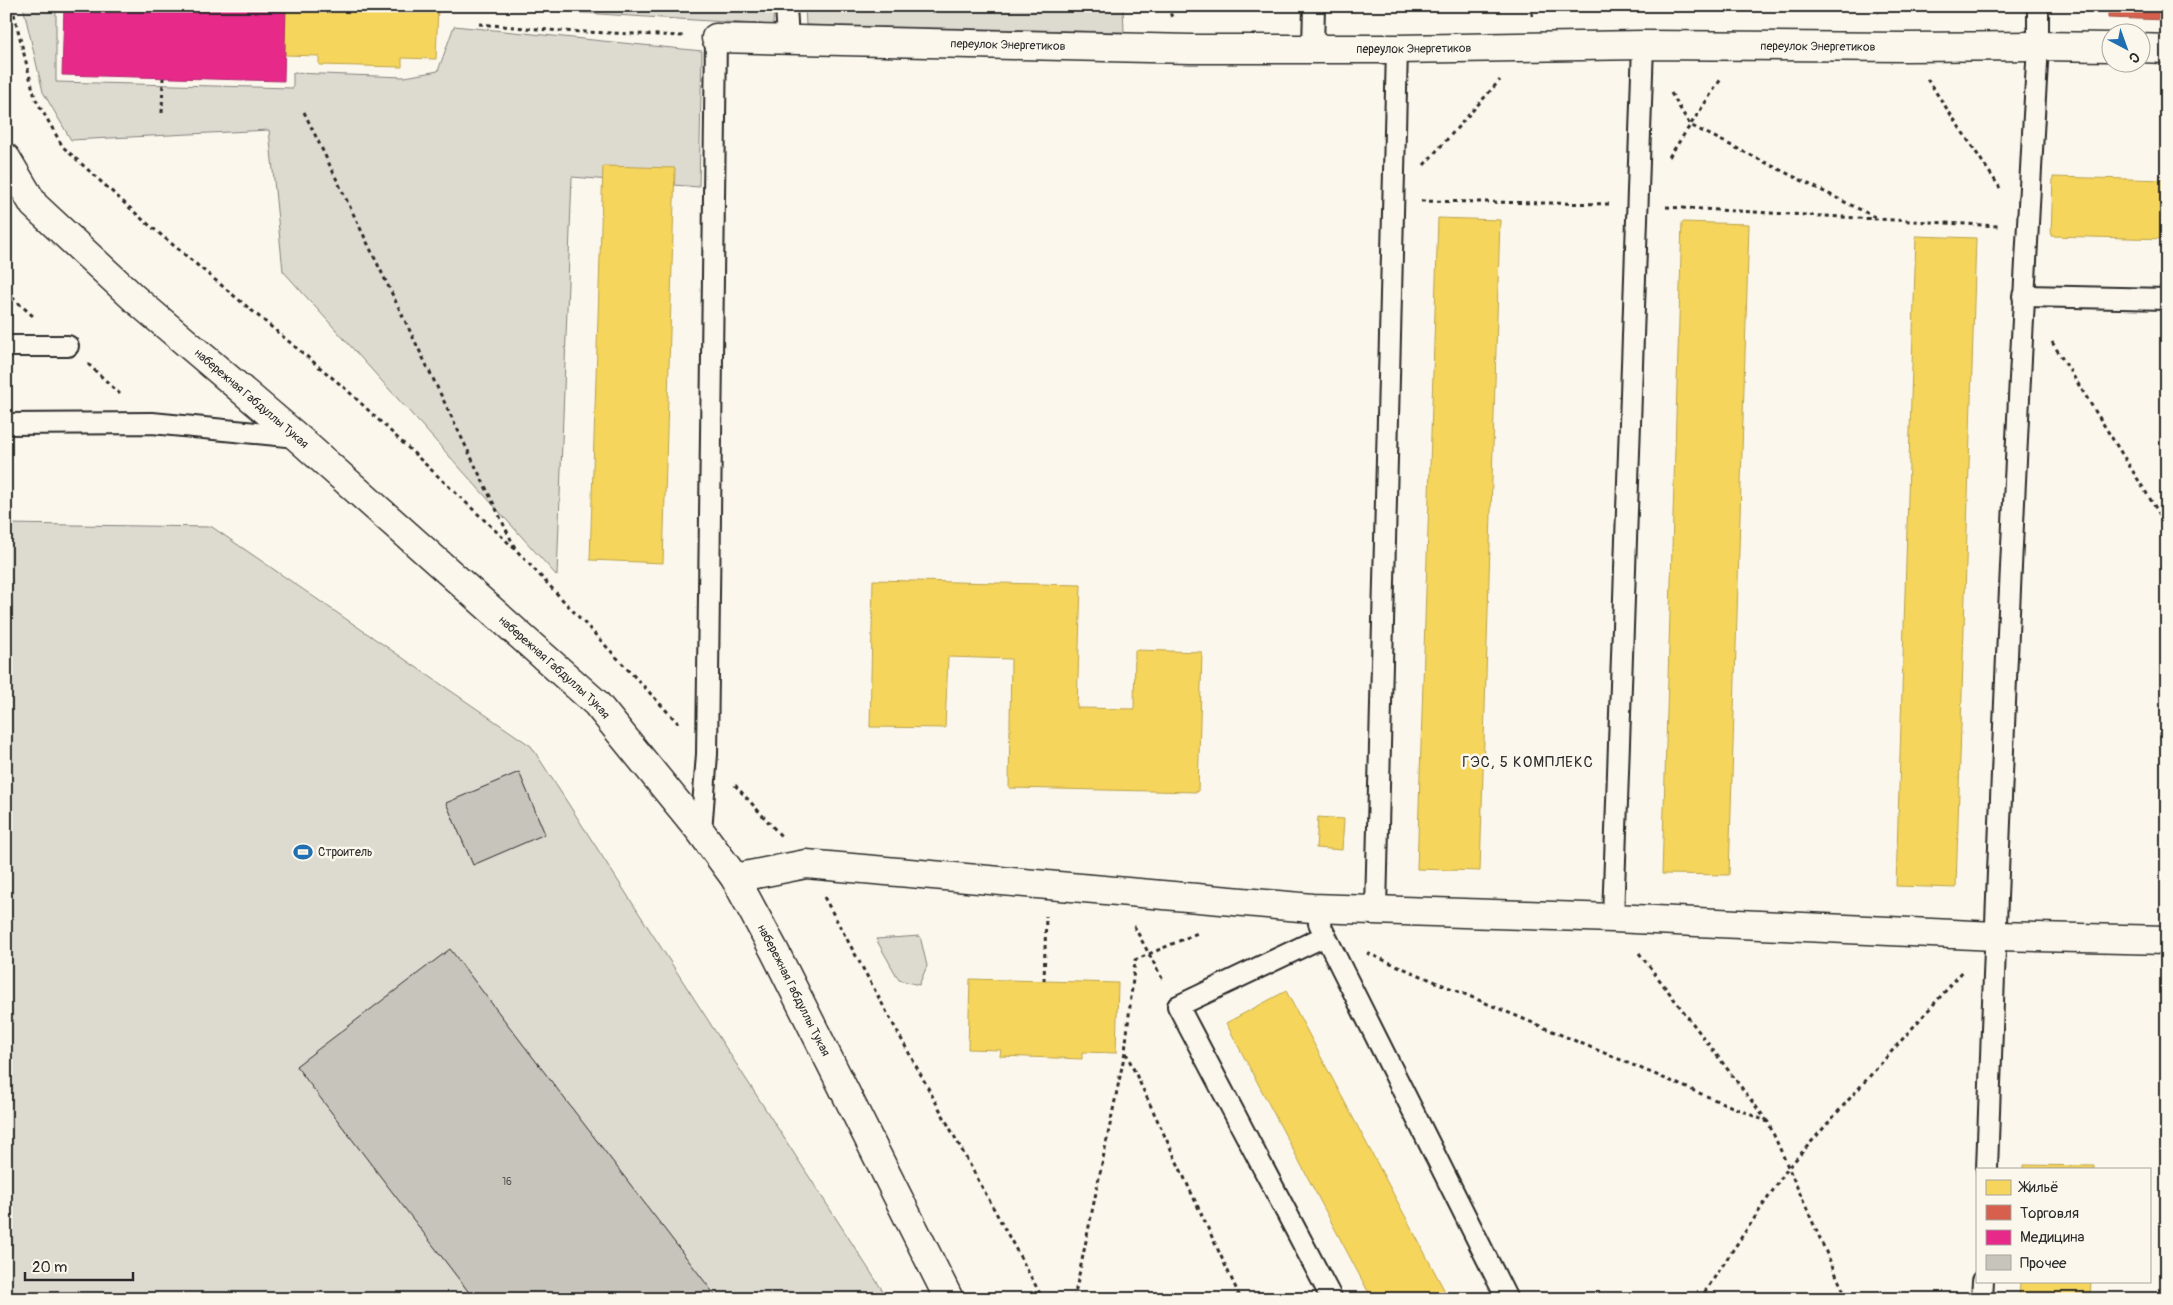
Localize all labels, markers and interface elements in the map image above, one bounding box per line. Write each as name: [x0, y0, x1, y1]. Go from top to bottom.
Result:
north arrow: [2100, 22, 2150, 72]
street label: переулок Энергетиков: [950, 36, 1066, 54]
street label: переулок Энергетиков: [1760, 38, 1876, 54]
street label: переулок Энергетиков: [1356, 40, 1472, 57]
text: С: [2125, 48, 2143, 67]
street label: набережная Габдуллы Тукая: [191, 346, 312, 452]
street label: набережная Габдуллы Тукая: [496, 613, 613, 722]
district label: ГЭС, 5 КОМПЛЕКС: [1462, 753, 1594, 772]
sports icon: Строитель: [292, 841, 314, 863]
place label: Строитель: [318, 845, 373, 860]
street label: набережная Габдуллы Тукая: [754, 922, 834, 1059]
legend: [1976, 1168, 2150, 1282]
house number: 16: [502, 1176, 512, 1188]
text: Жильё: [2018, 1178, 2059, 1197]
text: Торговля: [2020, 1204, 2079, 1223]
text: Медицина: [2020, 1228, 2084, 1247]
scale bar: [25, 1250, 132, 1282]
text: Прочее: [2020, 1254, 2067, 1273]
text: 20 m: [32, 1258, 67, 1277]

